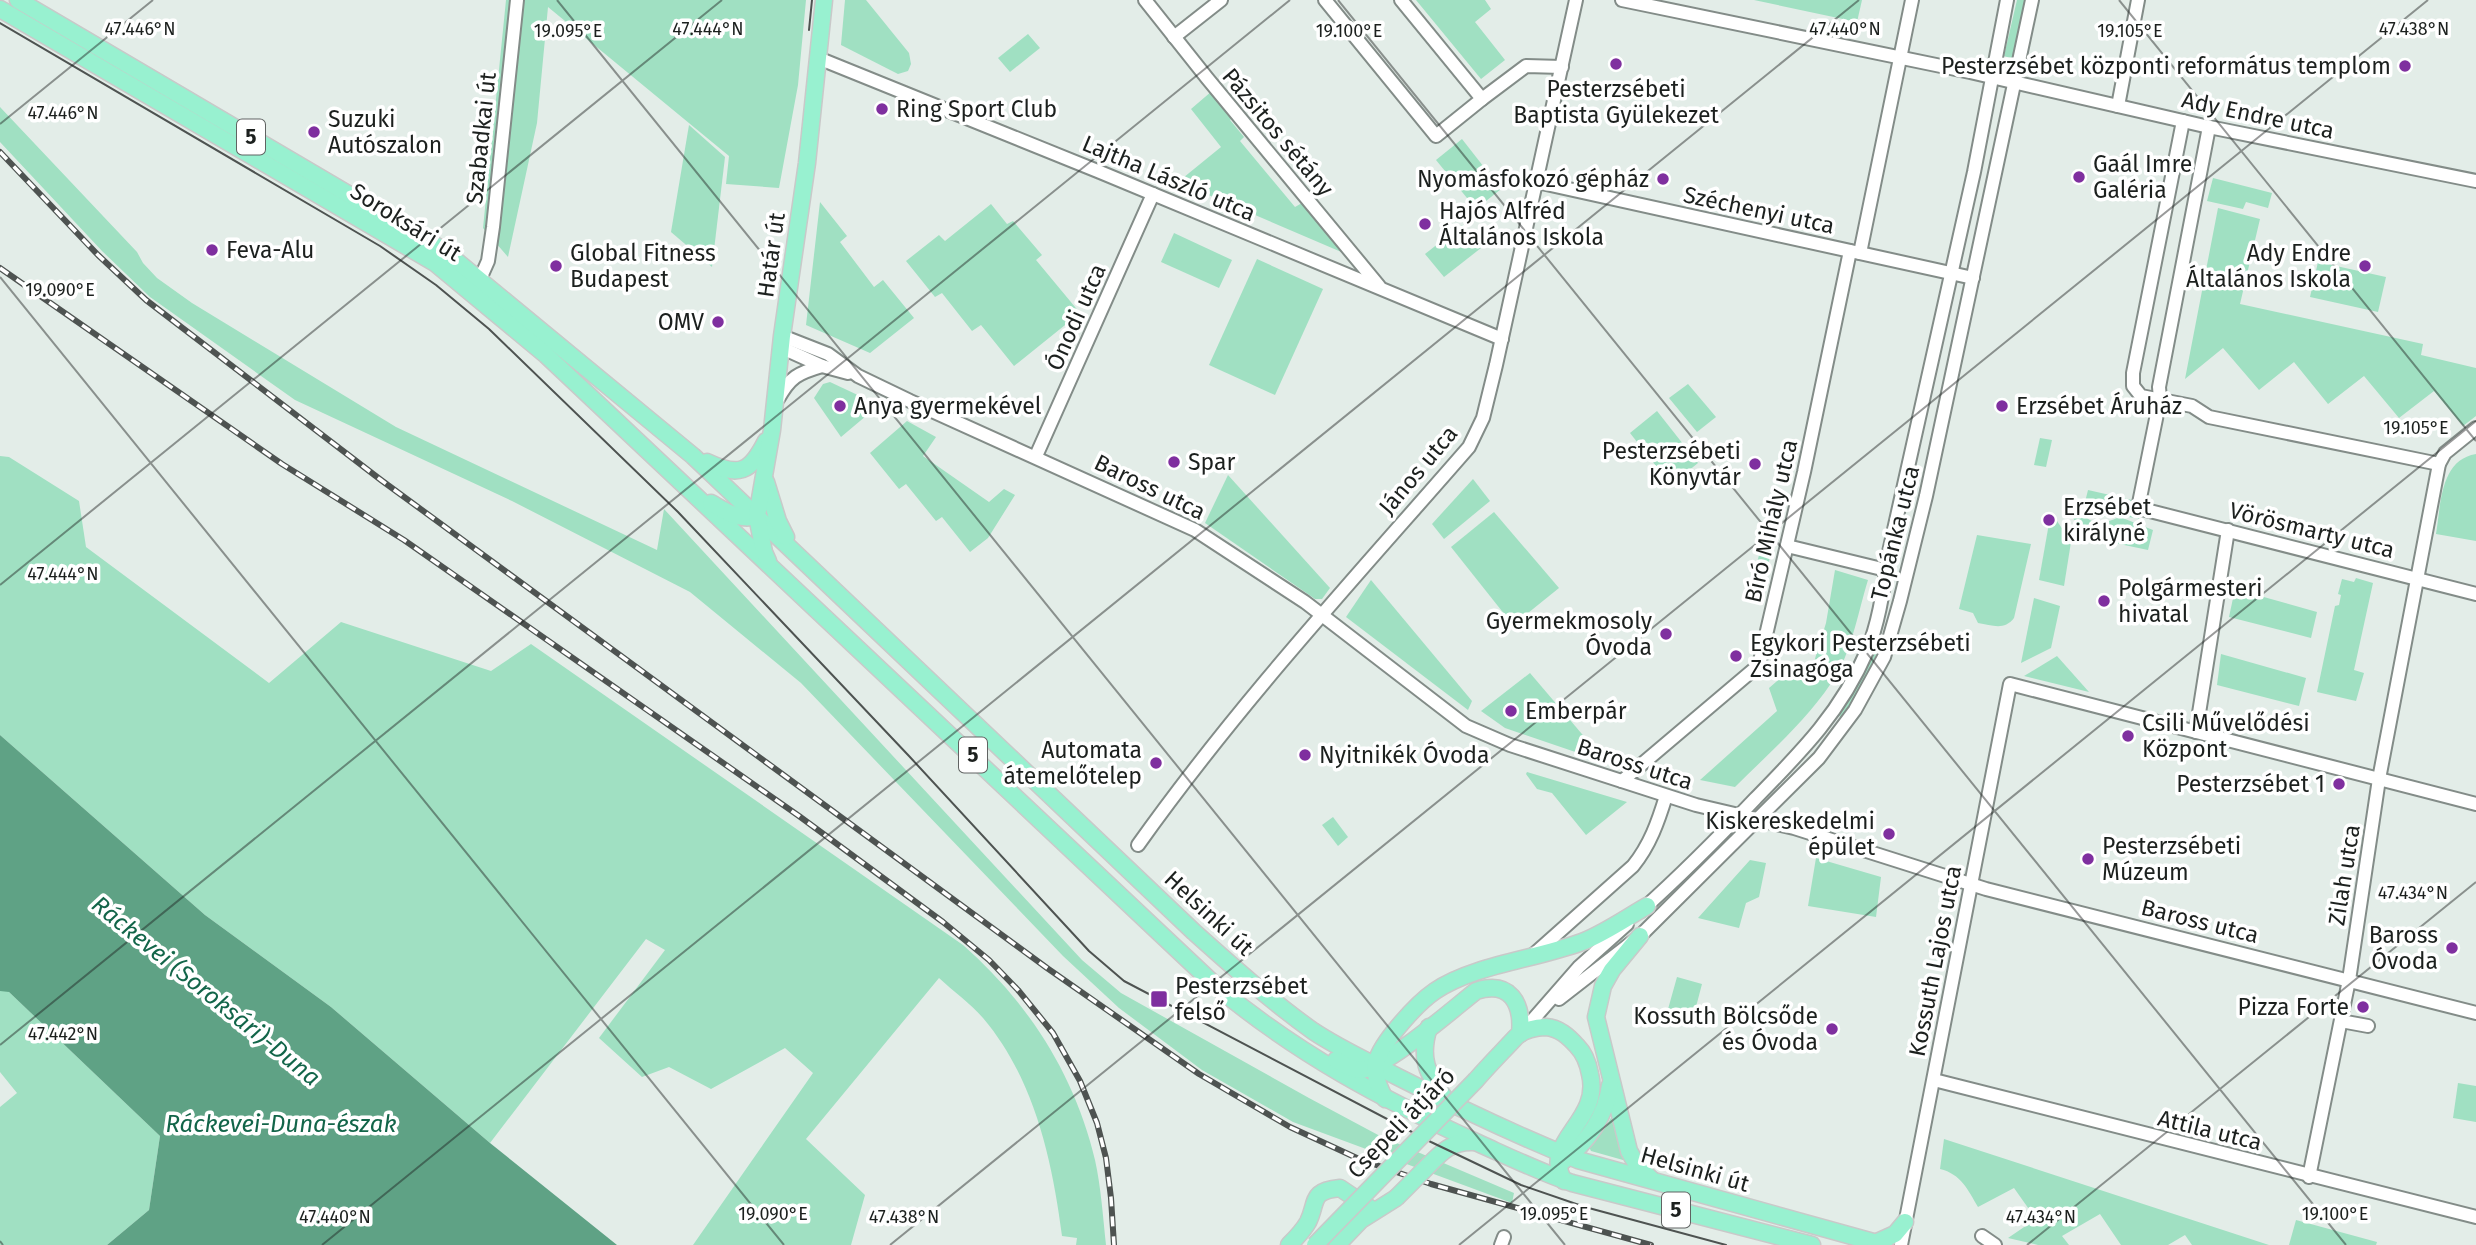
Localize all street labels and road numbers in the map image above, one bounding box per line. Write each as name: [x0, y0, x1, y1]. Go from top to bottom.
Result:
street label: Pázsitos sétány: [1216, 62, 1340, 202]
street label: Szabadkai út: [460, 70, 502, 205]
street label: Ady Endre utca: [2179, 85, 2337, 145]
road number: 5: [237, 120, 265, 154]
street label: Lajtha László utca: [1078, 129, 1260, 227]
street label: Soroksári út: [345, 177, 467, 267]
street label: Széchenyi utca: [1681, 180, 1837, 240]
street label: Határ út: [751, 210, 791, 299]
street label: Ónodi utca: [1039, 259, 1112, 375]
street label: János utca: [1373, 420, 1463, 520]
street label: Bíró Mihály utca: [1739, 437, 1803, 605]
street label: Baross utca: [1090, 448, 1210, 526]
street label: Topánka utca: [1865, 463, 1925, 603]
street label: Vörösmarty utca: [2226, 496, 2398, 564]
street label: Baross utca: [1574, 732, 1696, 796]
road number: 5: [959, 738, 987, 772]
street label: Zilah utca: [2322, 823, 2366, 927]
street label: Kossuth Lajos utca: [1903, 863, 1967, 1059]
street label: Helsinki út: [1159, 865, 1260, 962]
street label: Baross utca: [2138, 893, 2262, 949]
street label: Csepeli átjáró: [1341, 1062, 1461, 1184]
street label: Attila utca: [2155, 1104, 2265, 1156]
street label: Helsinki út: [1637, 1140, 1753, 1198]
road number: 5: [1662, 1192, 1690, 1228]

